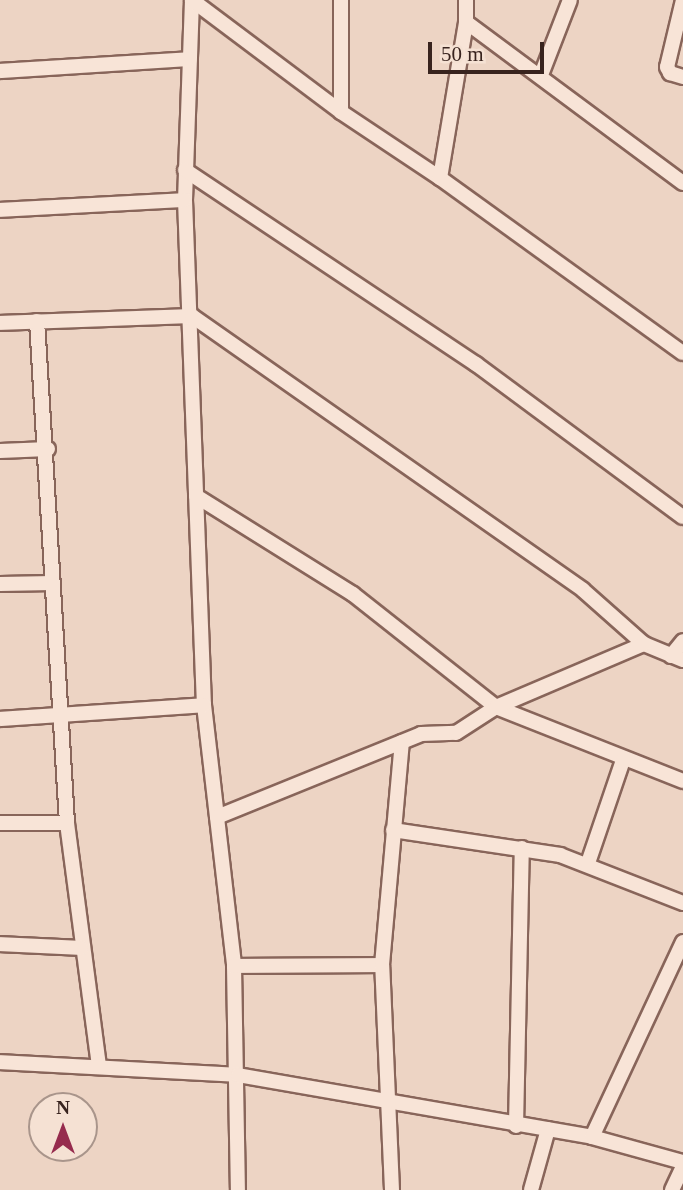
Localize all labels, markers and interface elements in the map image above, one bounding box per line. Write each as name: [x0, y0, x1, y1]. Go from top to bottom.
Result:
scale bar: [431, 28, 546, 72]
text: 50 m: [441, 42, 484, 66]
north arrow: [28, 1092, 98, 1162]
text: N: [56, 1097, 70, 1118]

